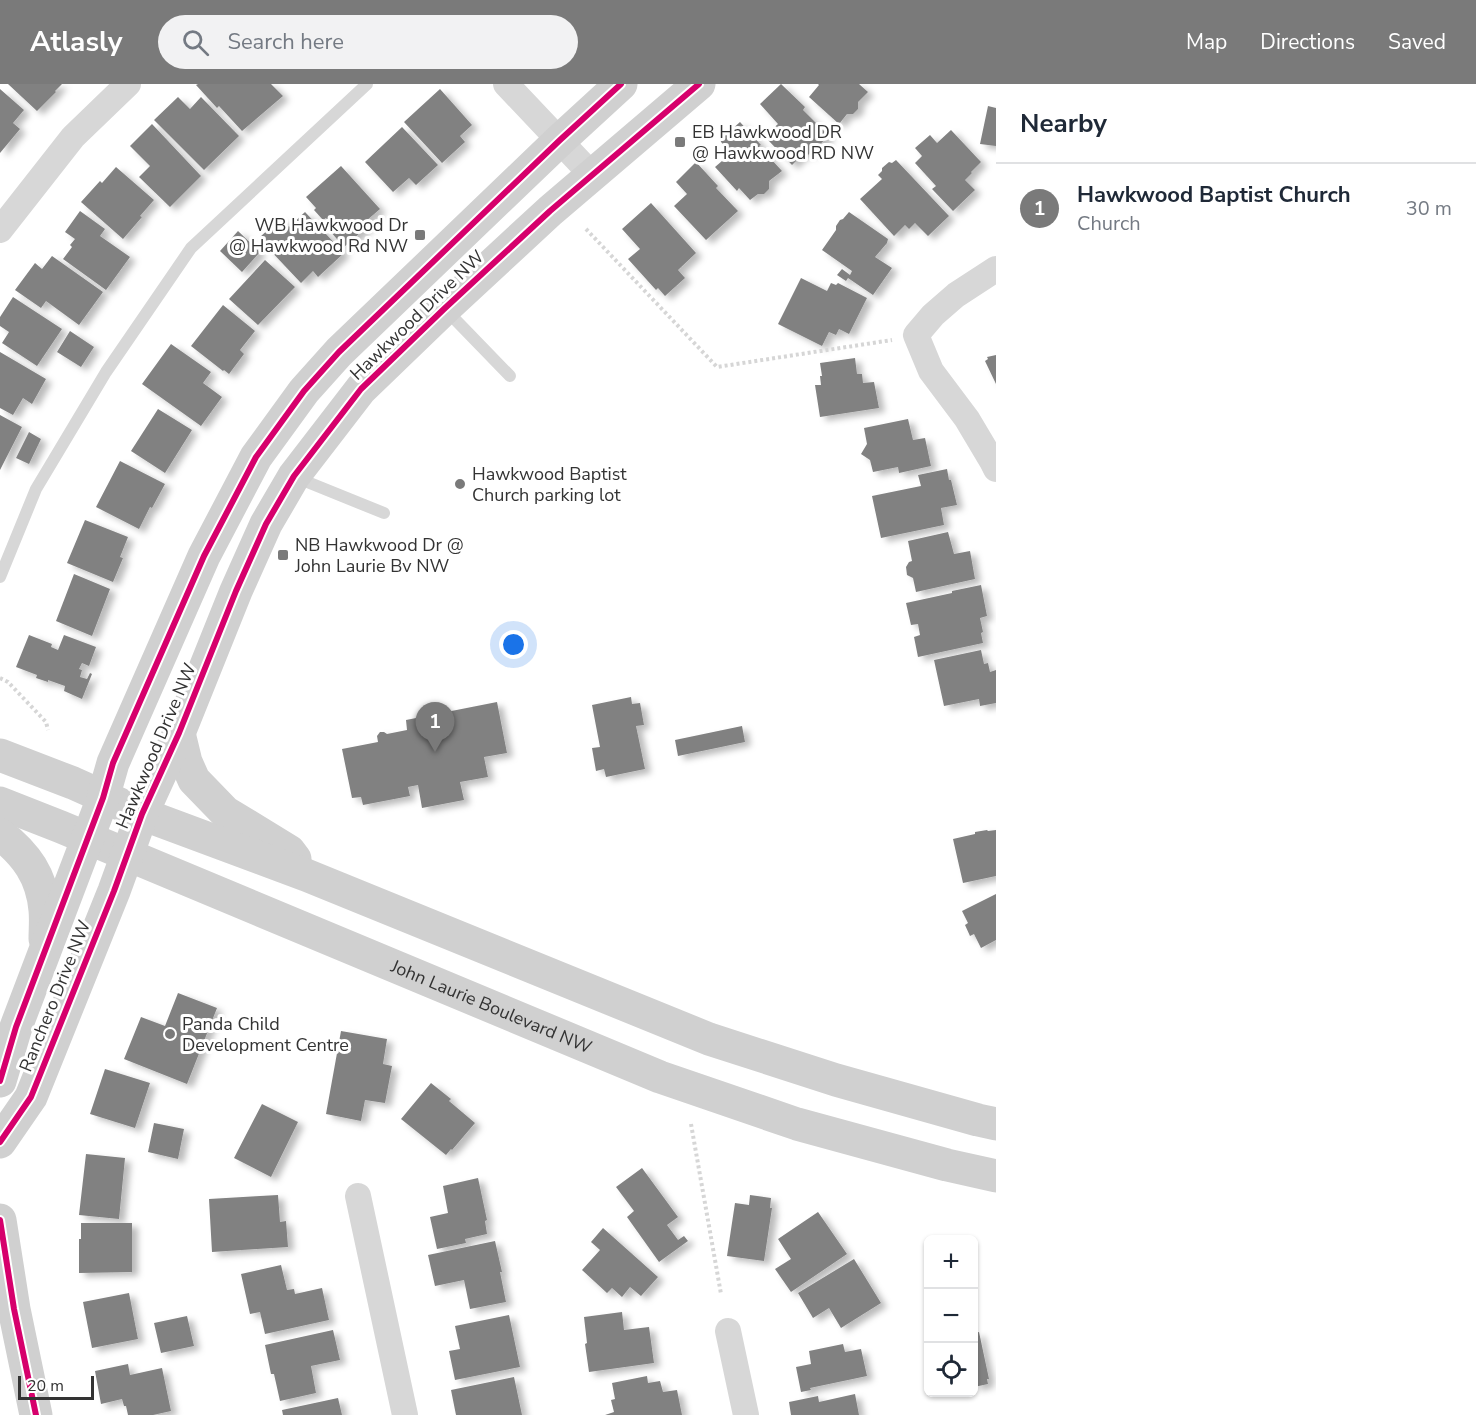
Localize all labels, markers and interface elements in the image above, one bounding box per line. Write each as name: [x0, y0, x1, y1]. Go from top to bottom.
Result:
search box: [158, 15, 578, 69]
text: Atlasly: [30, 23, 122, 61]
icon: search: [179, 26, 212, 59]
text: Search here: [227, 27, 344, 57]
text: Map: [1186, 28, 1227, 56]
text: Directions: [1260, 28, 1355, 56]
text: Saved: [1388, 28, 1446, 56]
text: Nearby: [1020, 106, 1107, 141]
place label: EB Hawkwood DR @ Hawkwood RD NW: [692, 120, 874, 165]
marker: EB Hawkwood DR @ Hawkwood RD NW: [673, 135, 687, 149]
text: Hawkwood Baptist Church: [1077, 180, 1351, 210]
text: 1: [1034, 195, 1046, 222]
text: 30 m: [1406, 195, 1452, 222]
text: Church: [1077, 210, 1141, 237]
place label: WB Hawkwood Dr @ Hawkwood Rd NW: [229, 213, 409, 258]
marker: WB Hawkwood Dr @ Hawkwood Rd NW: [413, 228, 427, 242]
street label: Hawkwood Drive NW: [345, 245, 489, 385]
place label: Hawkwood Baptist Church parking lot: [472, 462, 627, 507]
marker: Hawkwood Baptist Church parking lot: [453, 477, 467, 491]
place label: NB Hawkwood Dr @ John Laurie Bv NW: [294, 533, 464, 578]
marker: NB Hawkwood Dr @ John Laurie Bv NW: [276, 548, 290, 562]
your location: [499, 630, 528, 659]
street label: Hawkwood Drive NW: [110, 659, 202, 832]
pin: 1: [416, 702, 454, 752]
street label: Ranchero Drive NW: [14, 917, 96, 1075]
street label: John Laurie Boulevard NW: [386, 954, 596, 1059]
place label: Panda Child Development Centre: [182, 1012, 349, 1057]
marker: Panda Child Development Centre: [163, 1027, 177, 1041]
map controls: [924, 1235, 978, 1397]
button: +: [924, 1235, 978, 1289]
button: −: [924, 1289, 978, 1343]
button: locate: [924, 1343, 978, 1397]
scale bar: [18, 1373, 94, 1400]
text: 20 m: [27, 1375, 64, 1397]

